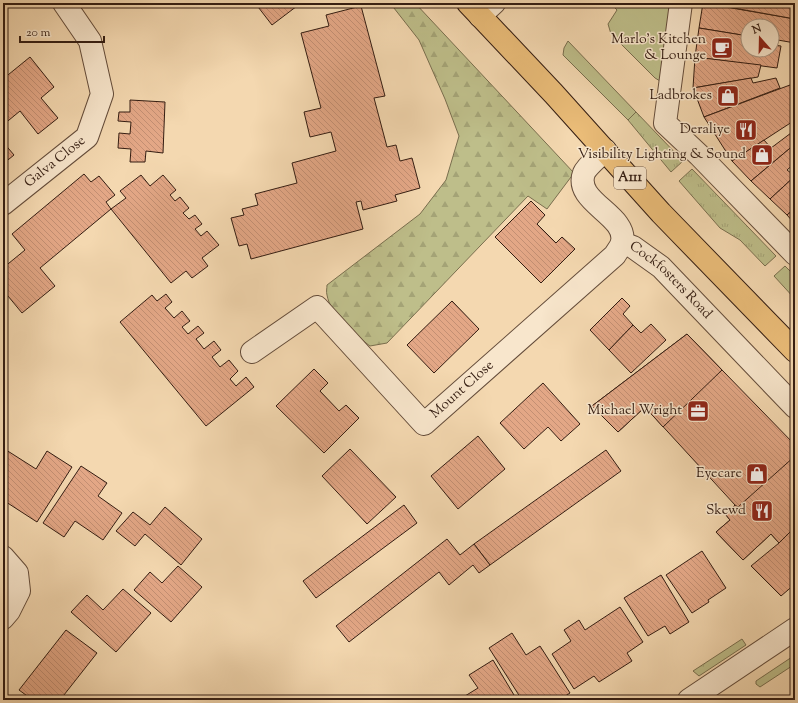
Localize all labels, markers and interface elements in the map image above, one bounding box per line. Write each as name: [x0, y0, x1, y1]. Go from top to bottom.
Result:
scale bar: [20, 18, 104, 44]
north arrow: [740, 18, 780, 58]
text: N: [749, 20, 764, 39]
text: 20 m: [26, 24, 51, 42]
place label: Marlo's Kitchen & Lounge: [611, 30, 706, 66]
cafe icon: Marlo's Kitchen & Lounge: [709, 35, 735, 61]
shop icon: Ladbrokes: [715, 83, 741, 109]
place label: Ladbrokes: [649, 86, 712, 106]
restaurant icon: Deraliye: [733, 117, 759, 143]
place label: Deraliye: [680, 120, 730, 140]
street label: Galva Close: [20, 132, 90, 193]
shop icon: Visibility Lighting & Sound: [749, 142, 775, 168]
place label: Visibility Lighting & Sound: [578, 145, 746, 165]
road number: A111: [614, 167, 646, 189]
street label: Cockfosters Road: [625, 237, 716, 324]
street label: Mount Close: [426, 356, 499, 424]
office icon: Michael Wright: [685, 398, 711, 424]
place label: Michael Wright: [588, 401, 682, 421]
shop icon: Eyecare: [744, 461, 770, 487]
place label: Eyecare: [696, 464, 742, 484]
restaurant icon: Skewd: [749, 498, 775, 524]
place label: Skewd: [706, 501, 746, 521]

